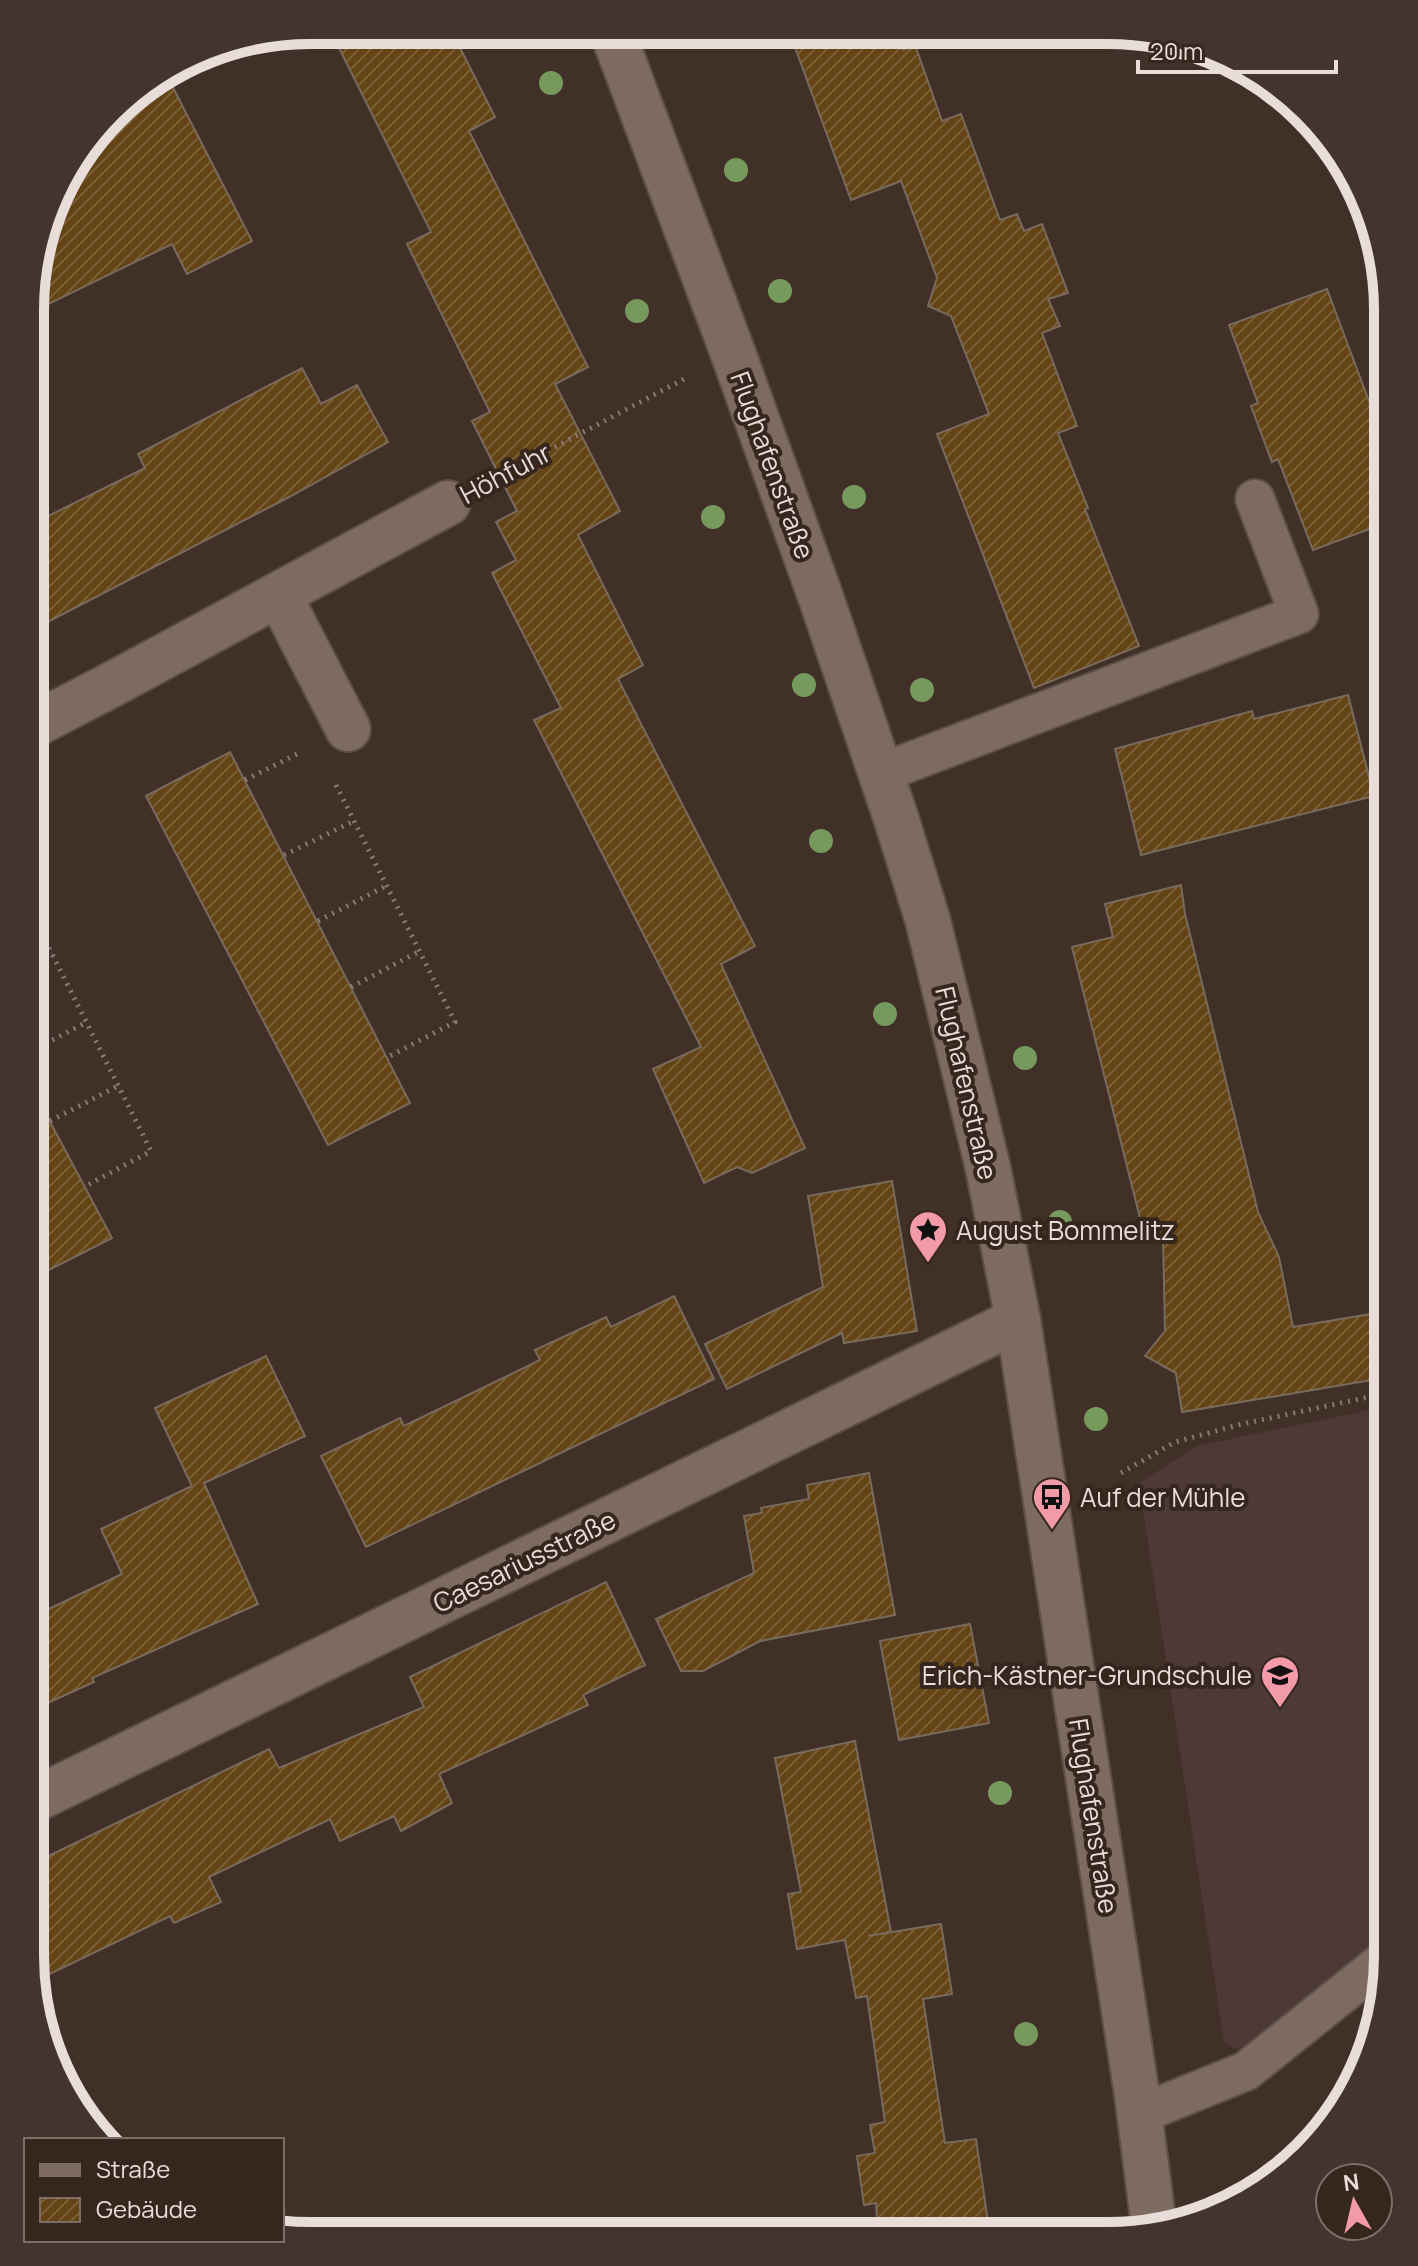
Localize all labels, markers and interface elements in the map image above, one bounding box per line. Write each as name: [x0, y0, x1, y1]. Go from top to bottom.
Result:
scale bar: [1138, 24, 1336, 74]
text: 20 m: [1150, 34, 1203, 67]
street label: Flughafenstraße: [722, 366, 824, 564]
street label: Höhfuhr: [453, 434, 557, 512]
street label: Flughafenstraße: [927, 983, 1007, 1183]
place icon: August Bommelitz: [907, 1209, 949, 1264]
place label: August Bommelitz: [956, 1212, 1175, 1248]
bus stop icon: Auf der Mühle: [1031, 1476, 1073, 1531]
place label: Auf der Mühle: [1080, 1479, 1246, 1515]
street label: Caesariusstraße: [427, 1501, 621, 1621]
school or university icon: Erich-Kästner-Grundschule: [1259, 1654, 1301, 1709]
place label: Erich-Kästner-Grundschule: [922, 1657, 1252, 1693]
street label: Flughafenstraße: [1061, 1716, 1127, 1916]
legend: [24, 2138, 284, 2242]
text: Straße: [96, 2152, 170, 2185]
north arrow: [1314, 2162, 1394, 2242]
text: N: [1341, 2166, 1361, 2198]
text: Gebäude: [96, 2192, 197, 2225]

